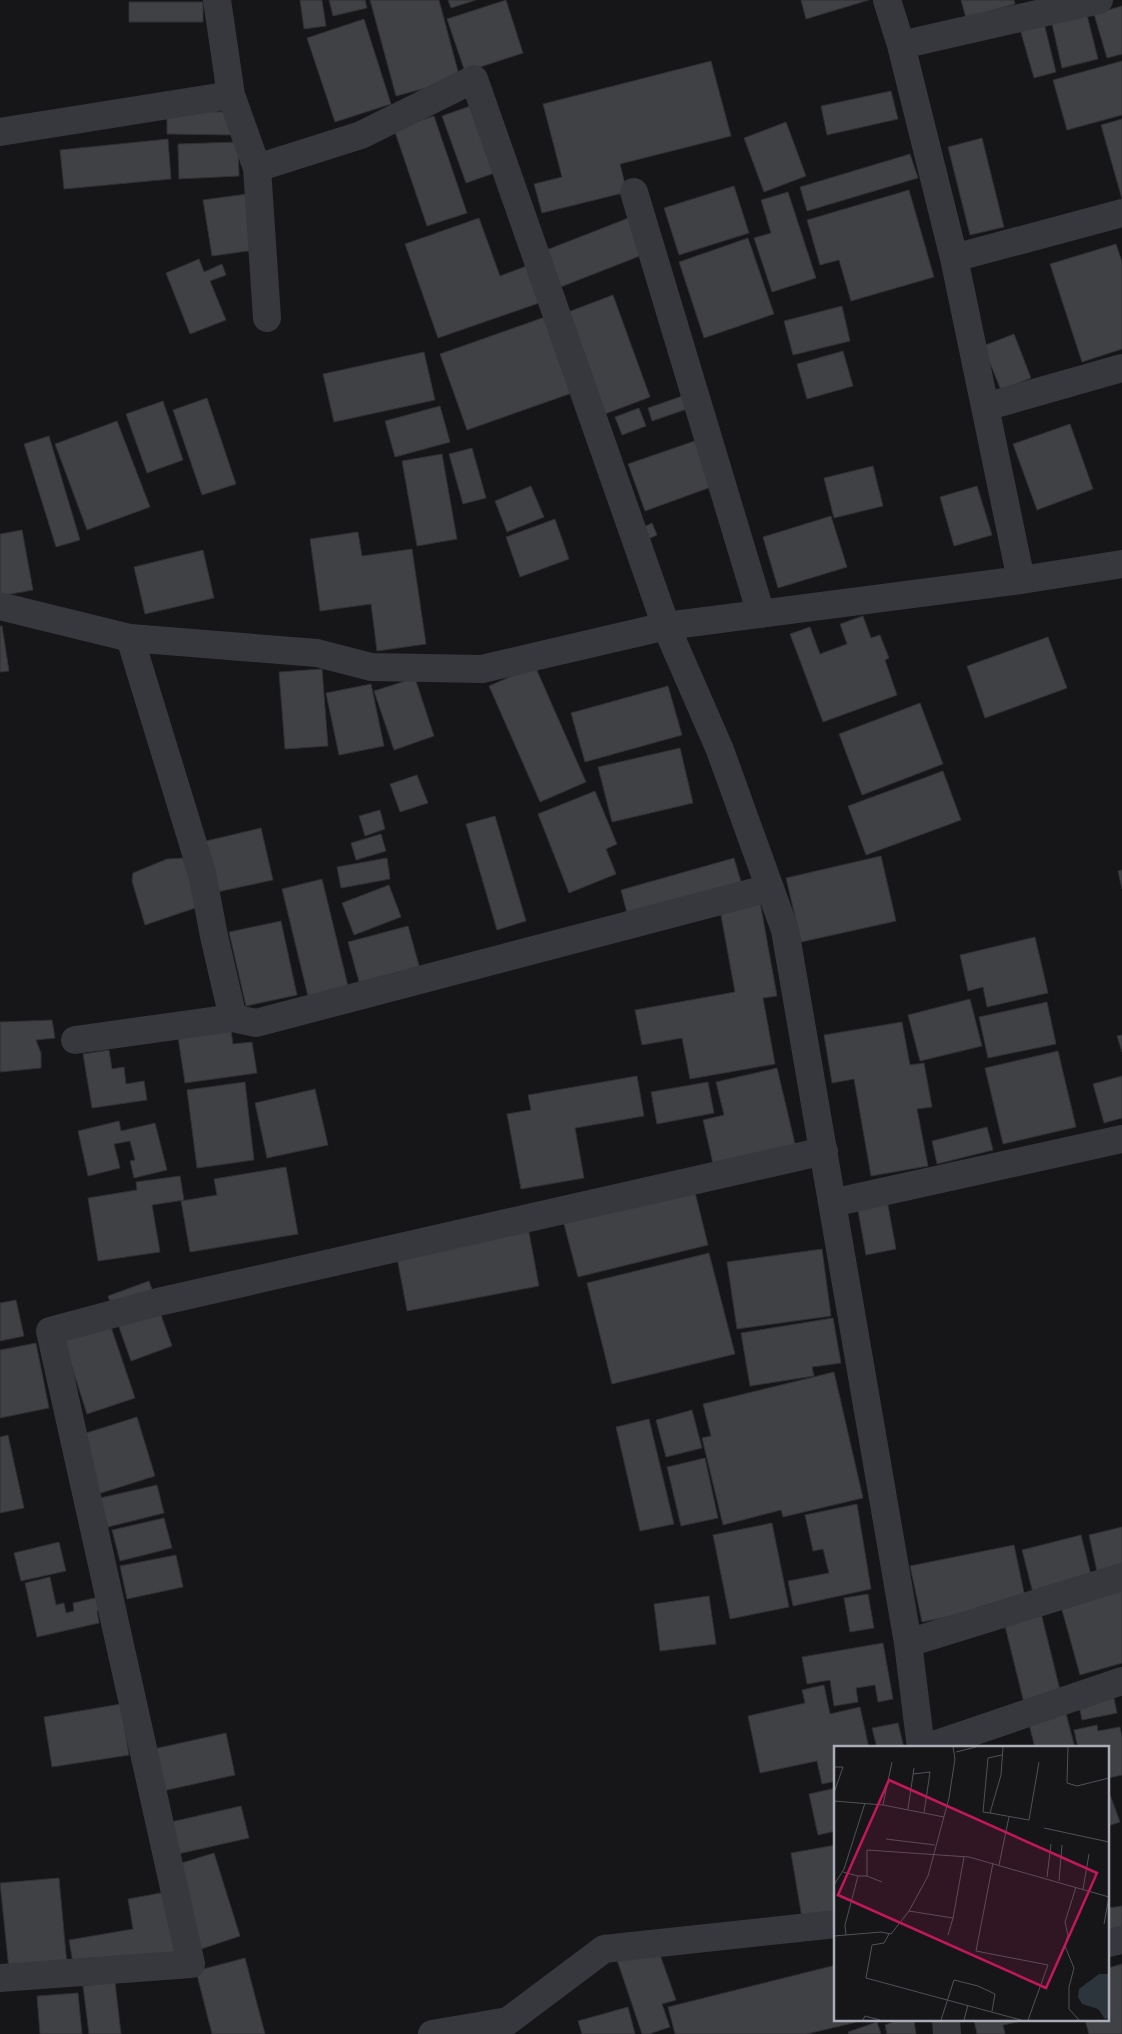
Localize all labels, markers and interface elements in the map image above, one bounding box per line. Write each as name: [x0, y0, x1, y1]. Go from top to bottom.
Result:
inset map: [834, 1746, 1110, 2022]

